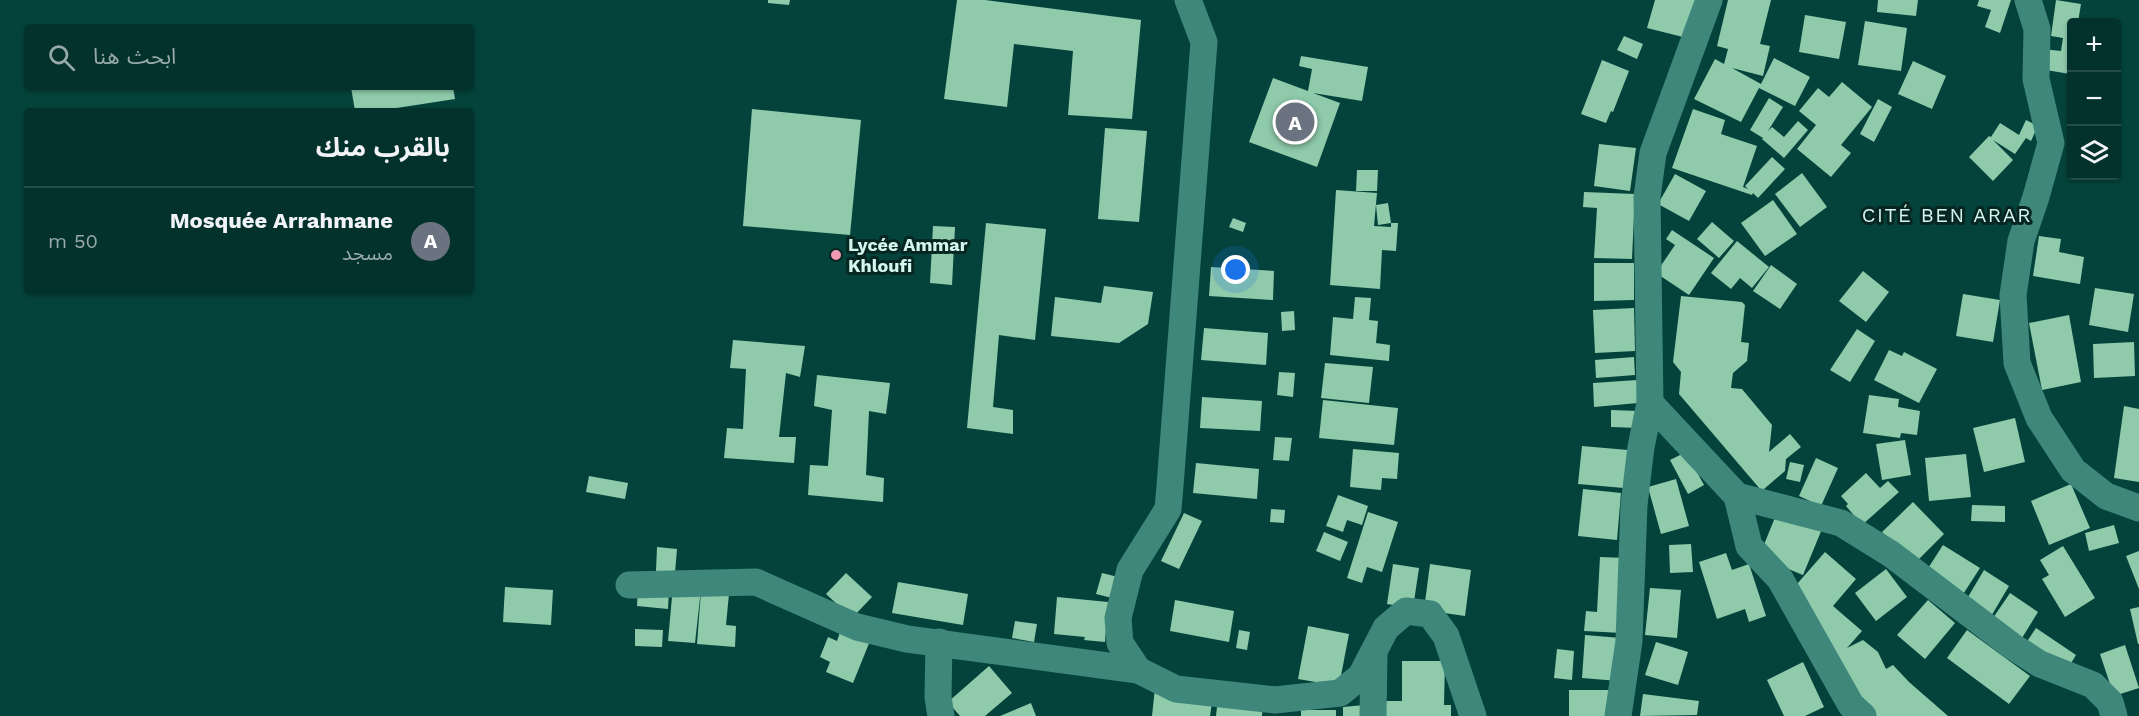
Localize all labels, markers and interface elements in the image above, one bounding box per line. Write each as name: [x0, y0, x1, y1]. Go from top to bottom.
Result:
map controls: [2067, 18, 2121, 180]
button: +: [2067, 18, 2121, 72]
search box: [24, 24, 474, 90]
icon: search: [45, 41, 78, 74]
text: ابحث هنا: [93, 44, 176, 69]
button: −: [2067, 72, 2121, 126]
pin: A: [1276, 100, 1314, 144]
button: layers: [2067, 126, 2121, 180]
text: بالقرب منك: [316, 132, 450, 162]
district label: CITÉ BEN ARAR: [1862, 203, 2032, 227]
text: Mosquée Arrahmane: [170, 208, 393, 233]
text: 50 m: [48, 229, 98, 253]
text: A: [424, 229, 437, 253]
place label: Lycée Ammar Khloufi: [848, 234, 968, 276]
text: مسجد: [342, 241, 393, 265]
marker: Lycée Ammar Khloufi: [829, 248, 843, 262]
your location: [1221, 255, 1250, 284]

